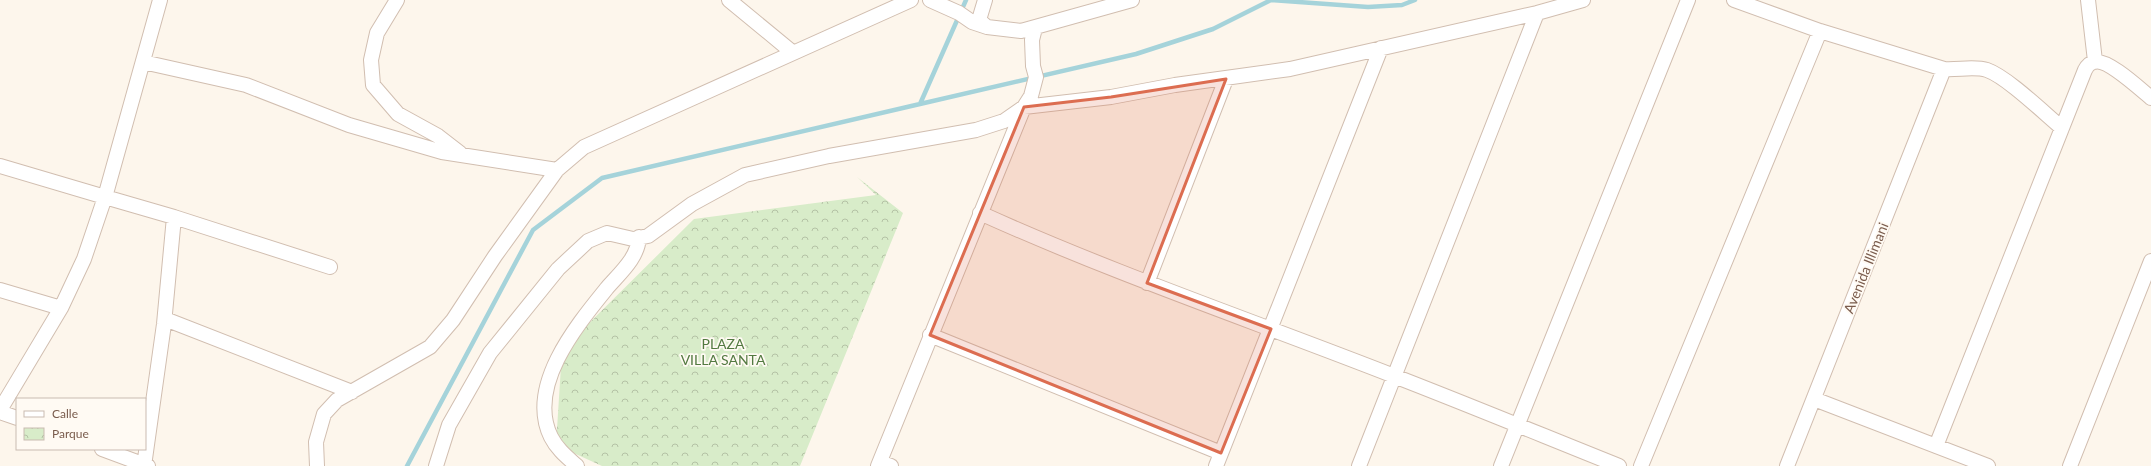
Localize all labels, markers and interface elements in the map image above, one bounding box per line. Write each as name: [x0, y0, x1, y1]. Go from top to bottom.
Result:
street label: Avenida Illimani: [1840, 220, 1891, 316]
park label: PLAZA VILLA SANTA: [681, 335, 766, 368]
legend: [16, 398, 146, 450]
text: Calle: [52, 406, 78, 421]
text: Parque: [52, 426, 89, 441]

